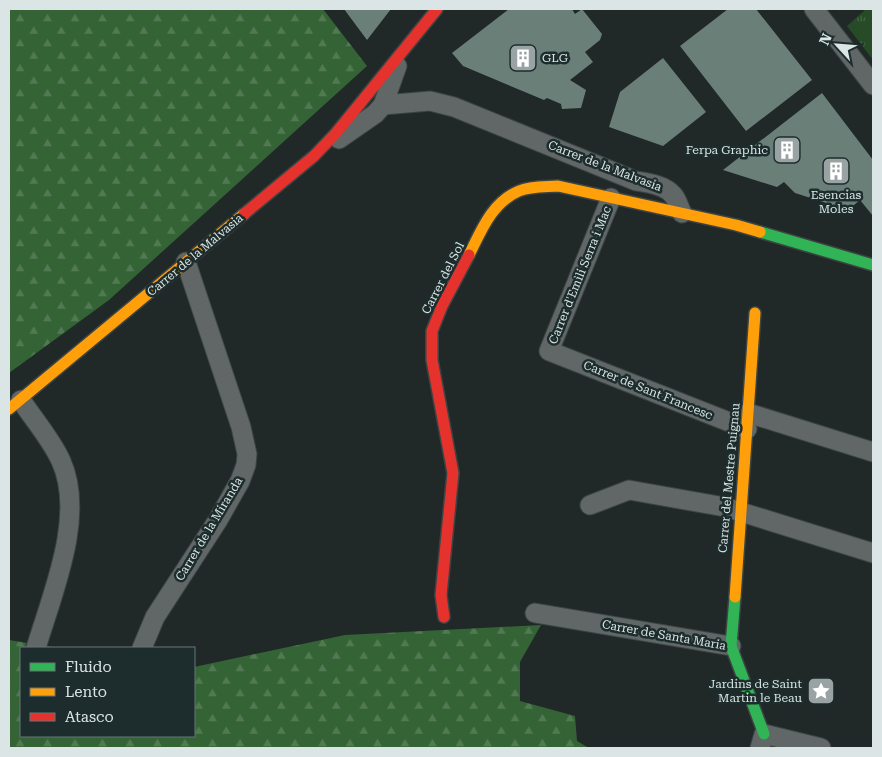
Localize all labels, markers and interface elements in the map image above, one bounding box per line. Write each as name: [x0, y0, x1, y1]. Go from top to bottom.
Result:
north arrow: [812, 20, 862, 70]
text: N: [816, 31, 835, 48]
building icon: GLG: [508, 43, 538, 73]
place label: GLG: [542, 51, 569, 65]
building icon: Ferpa Graphic: [772, 135, 802, 165]
street label: Carrer de la Malvasia: [546, 138, 664, 194]
place label: Ferpa Graphic: [686, 143, 768, 157]
building icon: Esencias Moles: [821, 156, 851, 186]
place label: Esencias Moles: [811, 188, 862, 216]
street label: Carrer d'Emili Serra i Mac: [546, 204, 614, 346]
street label: Carrer de la Malvasia: [144, 211, 246, 299]
street label: Carrer del Sol: [419, 239, 467, 316]
street label: Carrer de Sant Francesc: [581, 358, 715, 422]
street label: Carrer del Mestre Puignau: [715, 402, 743, 554]
street label: Carrer de la Miranda: [172, 474, 246, 583]
street label: Carrer de Santa Maria: [601, 617, 728, 653]
legend: [20, 647, 195, 737]
text: Fluido: [65, 658, 112, 676]
place icon: Jardins de Saint Martin le Beau: [806, 676, 836, 706]
place label: Jardins de Saint Martin le Beau: [709, 677, 803, 705]
text: Lento: [65, 683, 107, 701]
text: Atasco: [65, 708, 114, 726]

